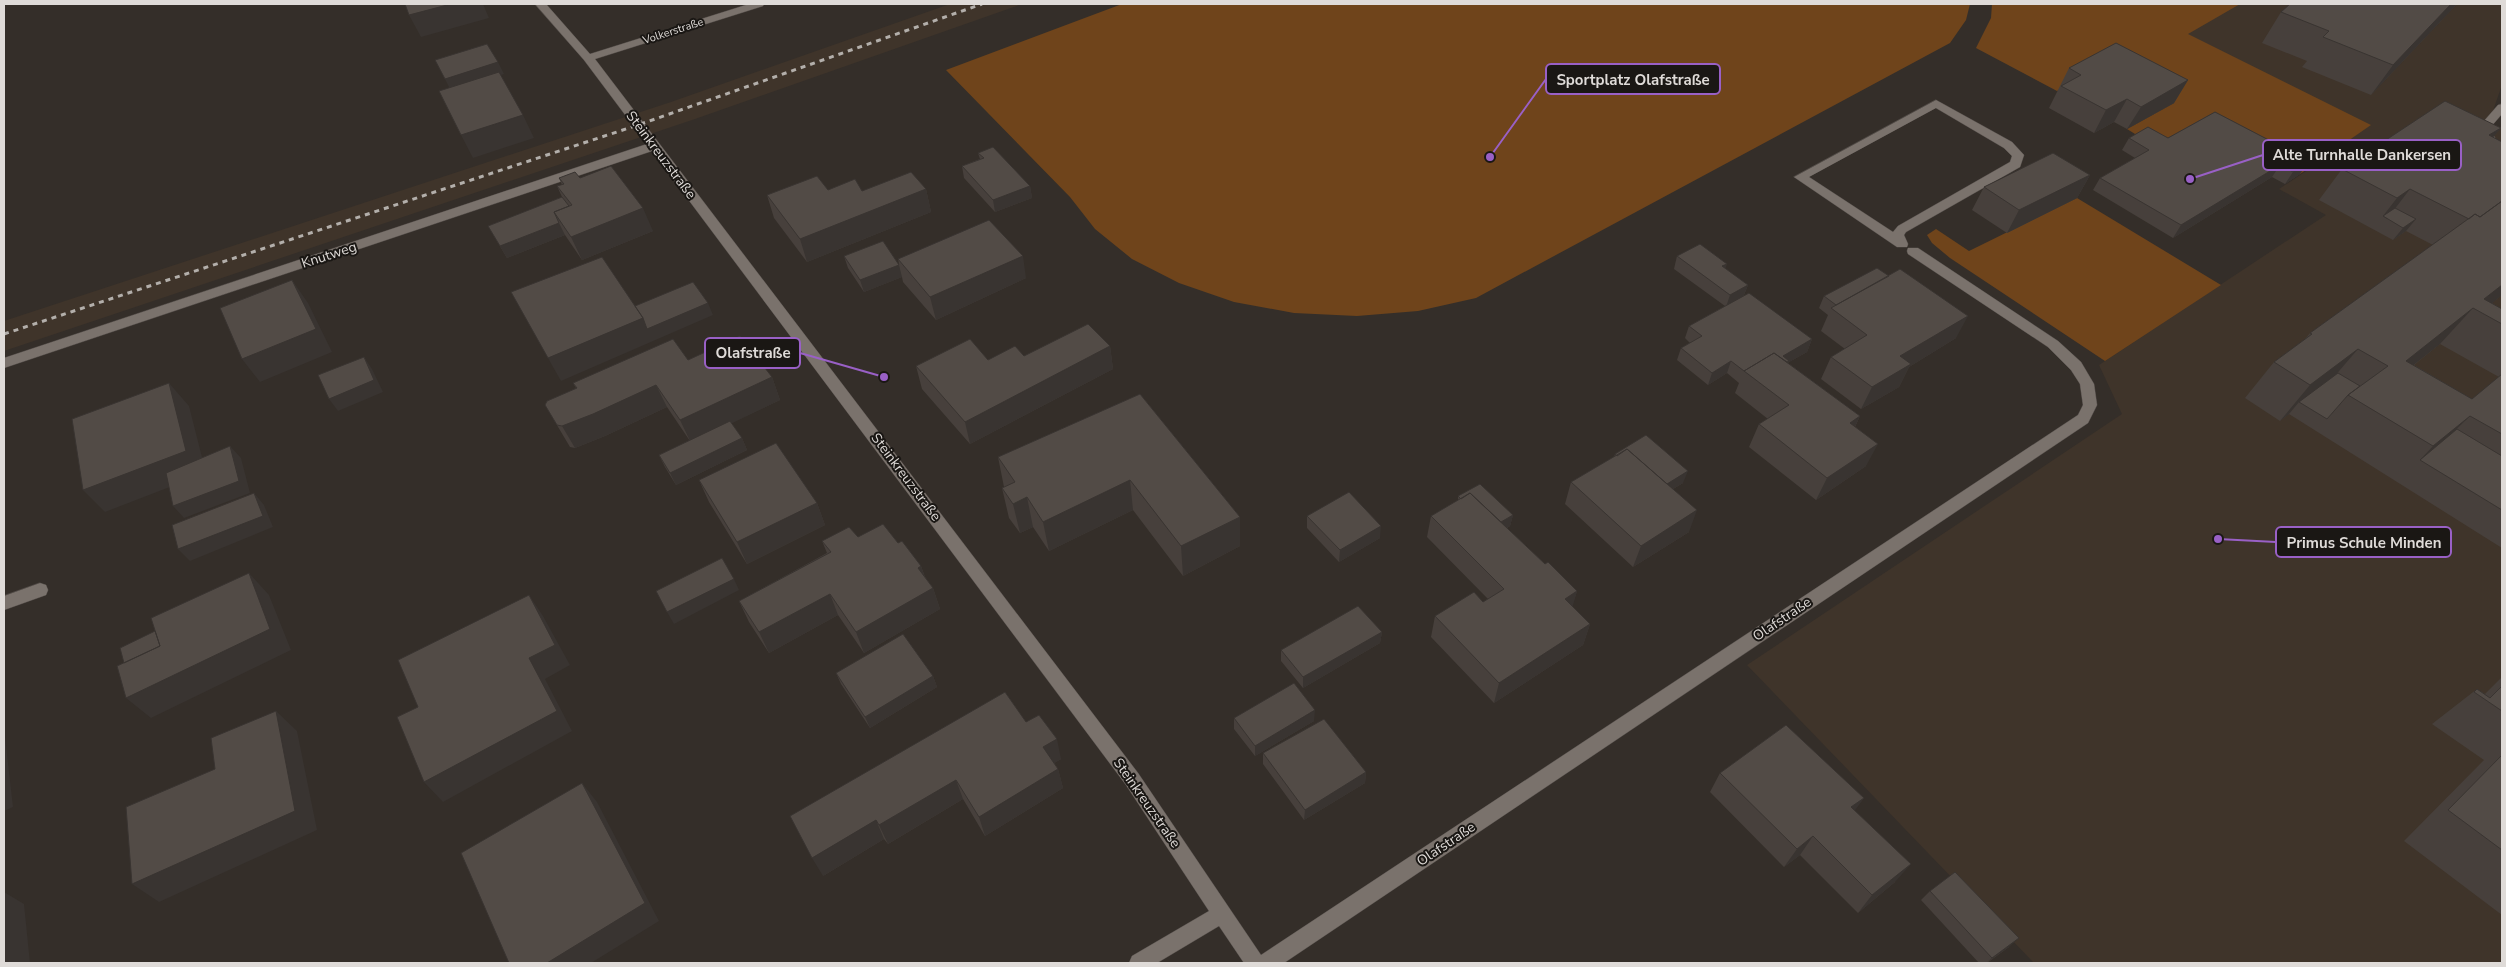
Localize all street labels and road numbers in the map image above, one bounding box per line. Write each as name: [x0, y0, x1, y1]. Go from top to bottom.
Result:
street label: Volkerstraße: [640, 14, 705, 48]
street label: Steinkreuzstraße: [622, 107, 700, 203]
street label: Knutweg: [299, 237, 359, 273]
street label: Steinkreuzstraße: [867, 429, 945, 525]
street label: Olafstraße: [1749, 592, 1815, 646]
street label: Steinkreuzstraße: [1109, 754, 1185, 852]
street label: Olafstraße: [1413, 817, 1479, 871]

